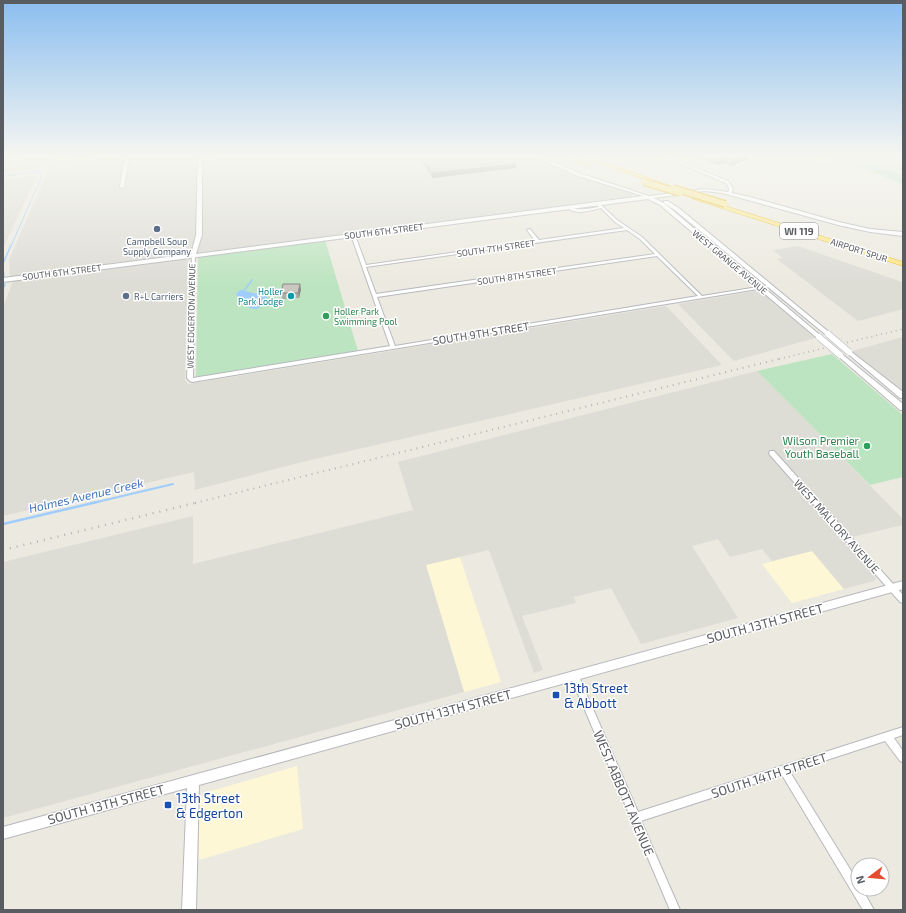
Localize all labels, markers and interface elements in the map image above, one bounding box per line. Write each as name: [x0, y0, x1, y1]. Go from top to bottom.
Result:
street label: SOUTH 6TH STREET: [344, 221, 425, 241]
road number: WI 119: [780, 223, 818, 239]
marker: Campbell Soup Supply Company: [152, 224, 162, 234]
street label: WEST GRANGE AVENUE: [690, 227, 770, 297]
place label: Campbell Soup Supply Company: [123, 236, 191, 257]
street label: AIRPORT SPUR: [829, 236, 889, 265]
street label: SOUTH 7TH STREET: [456, 237, 537, 259]
street label: SOUTH 6TH STREET: [22, 262, 103, 282]
street label: WEST EDGERTON AVENUE: [185, 263, 197, 369]
street label: SOUTH 8TH STREET: [477, 265, 558, 287]
place label: Holler Park Lodge: [238, 286, 283, 307]
marker: R+L Carriers: [121, 291, 131, 301]
place label: R+L Carriers: [134, 291, 184, 302]
marker: Holler Park Lodge: [286, 291, 296, 301]
place label: Holler Park Swimming Pool: [334, 306, 397, 327]
marker: Holler Park Swimming Pool: [321, 311, 331, 321]
street label: SOUTH 9TH STREET: [432, 319, 531, 347]
place label: Wilson Premier Youth Baseball: [783, 434, 860, 460]
marker: Wilson Premier Youth Baseball: [862, 441, 872, 451]
water label: Holmes Avenue Creek: [27, 475, 145, 515]
street label: WEST MALLORY AVENUE: [791, 476, 883, 576]
street label: SOUTH 13TH STREET: [705, 600, 826, 646]
place label: 13th Street & Abbott: [564, 680, 628, 711]
street label: SOUTH 13TH STREET: [393, 686, 514, 732]
marker: 13th Street & Abbott: [551, 690, 561, 700]
street label: WEST ABBOTT AVENUE: [590, 728, 658, 858]
street label: SOUTH 14TH STREET: [709, 749, 829, 801]
street label: SOUTH 13TH STREET: [46, 781, 167, 827]
place label: 13th Street & Edgerton: [176, 790, 243, 821]
marker: 13th Street & Edgerton: [163, 800, 173, 810]
north arrow: [850, 857, 890, 897]
text: N: [853, 874, 867, 886]

